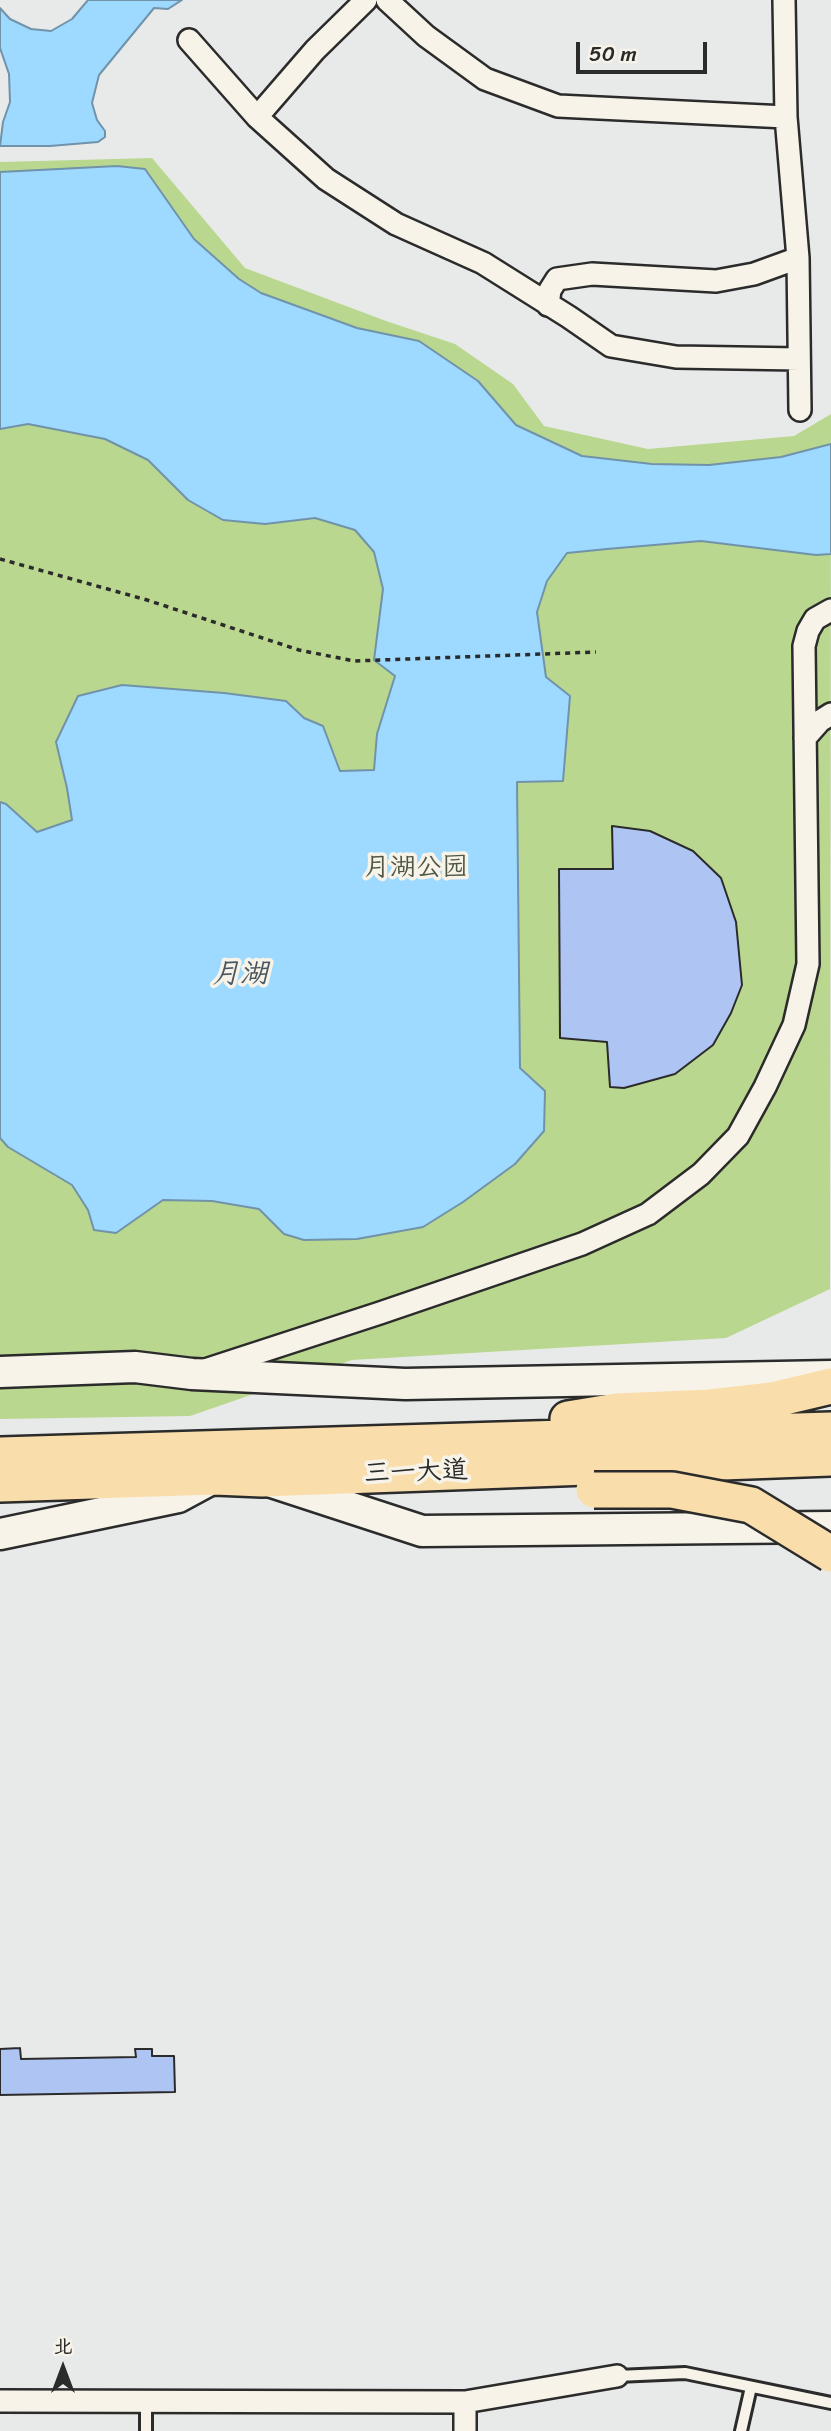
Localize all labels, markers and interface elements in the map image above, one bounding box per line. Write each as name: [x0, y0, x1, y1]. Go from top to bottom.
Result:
scale bar: [579, 28, 710, 72]
text: 50 m: [589, 35, 637, 73]
park label: 月湖公园: [364, 852, 468, 884]
water label: 月湖: [212, 958, 268, 992]
street label: 三一大道: [363, 1456, 469, 1490]
text: 北: [53, 2330, 73, 2363]
north arrow: [28, 2333, 98, 2403]

